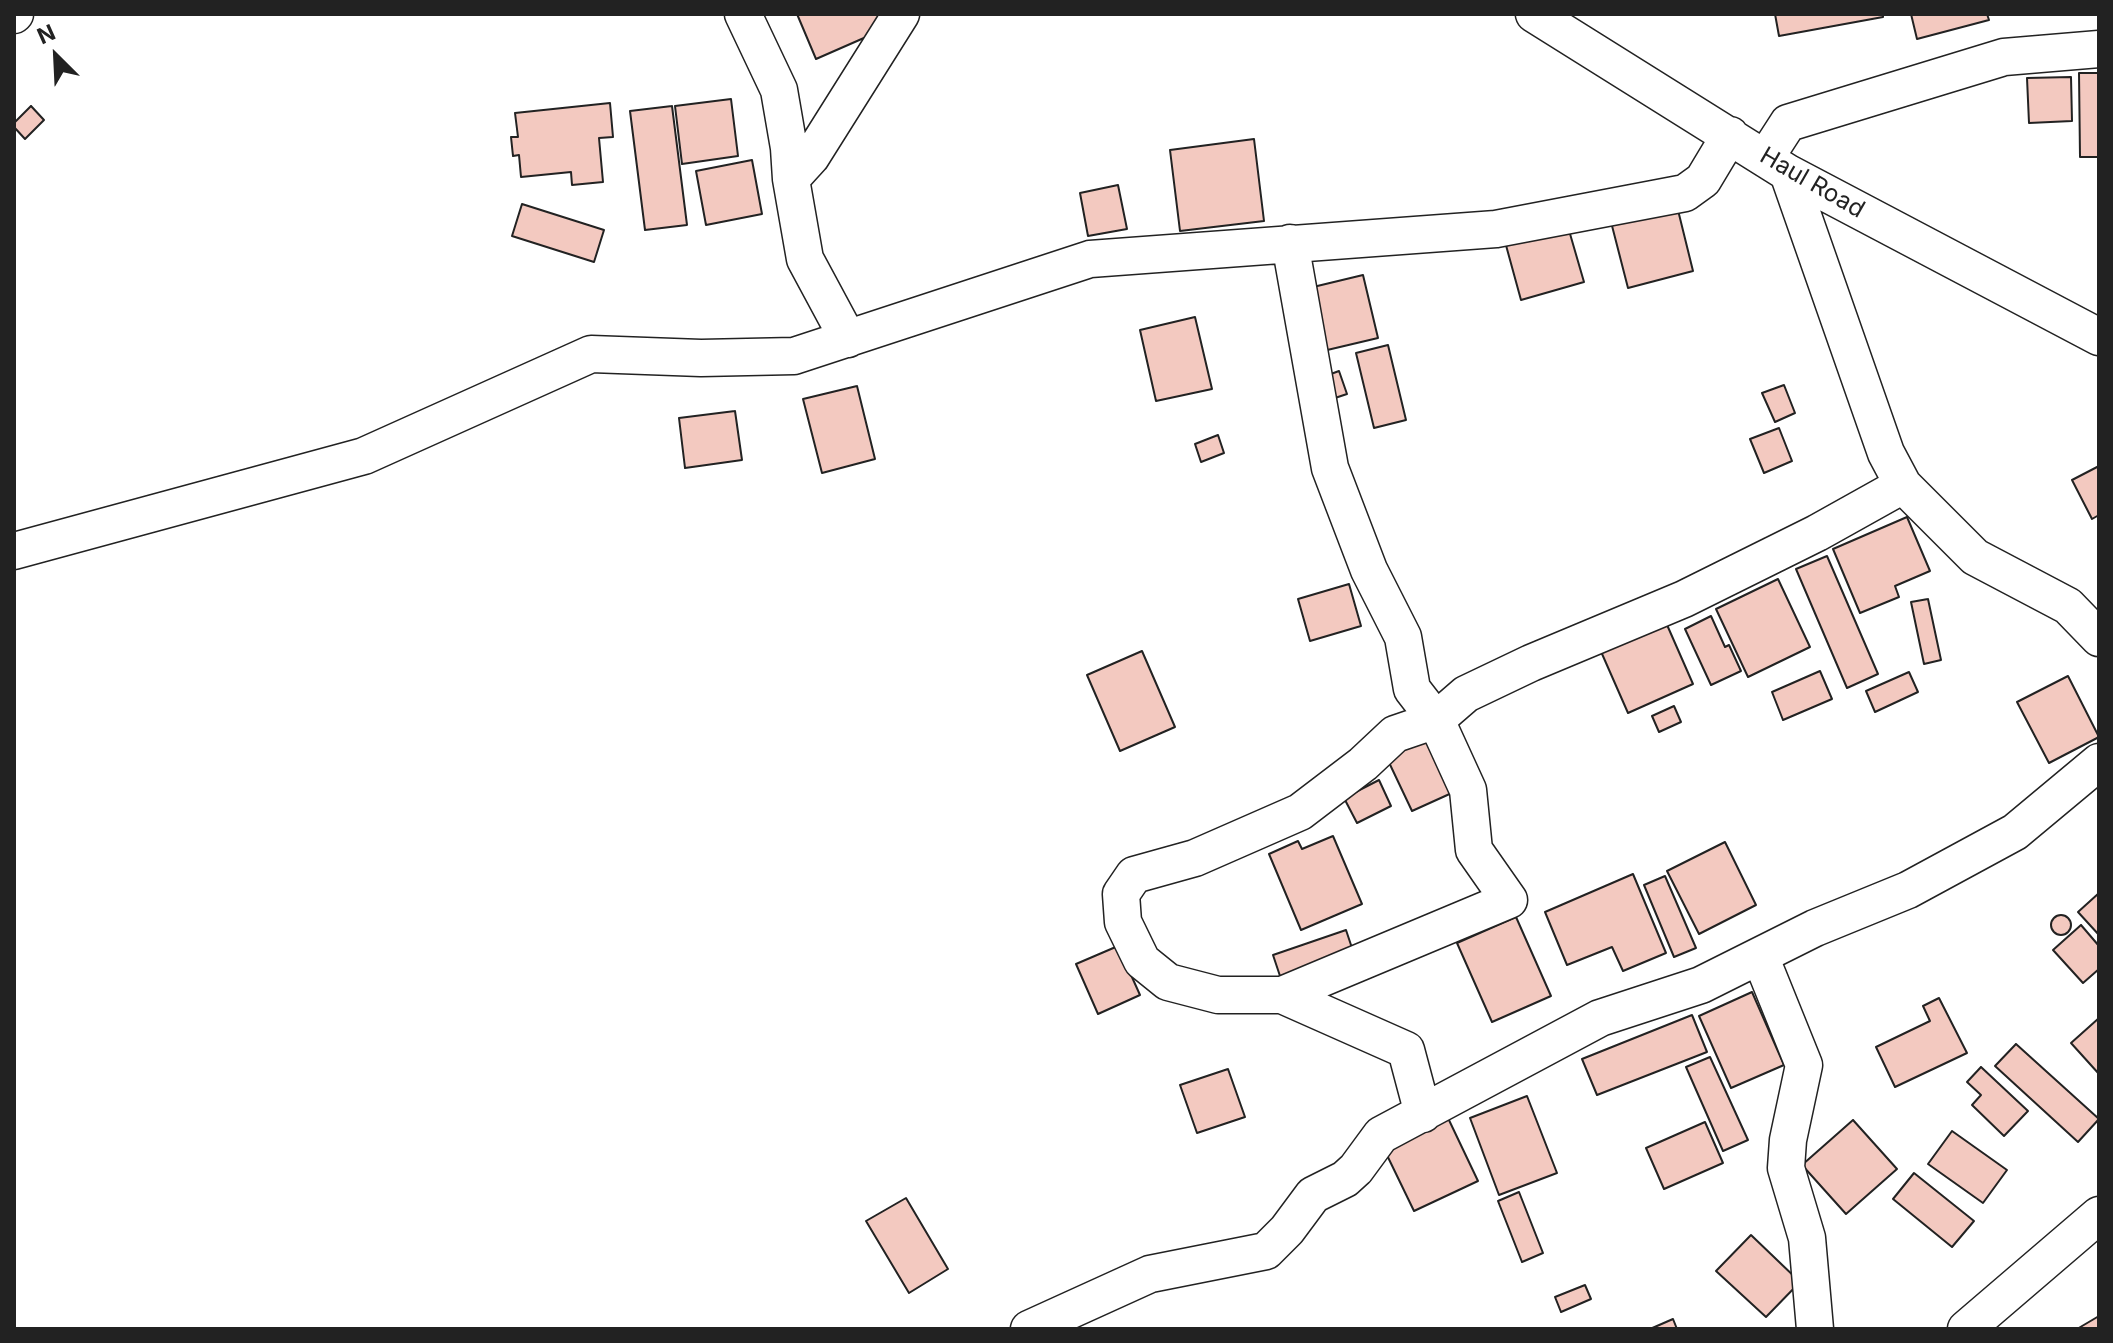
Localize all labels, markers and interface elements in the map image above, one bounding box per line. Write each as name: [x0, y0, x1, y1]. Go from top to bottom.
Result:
north arrow: [16, 16, 96, 96]
text: N: [33, 19, 59, 49]
street label: Haul Road: [1755, 142, 1869, 224]

